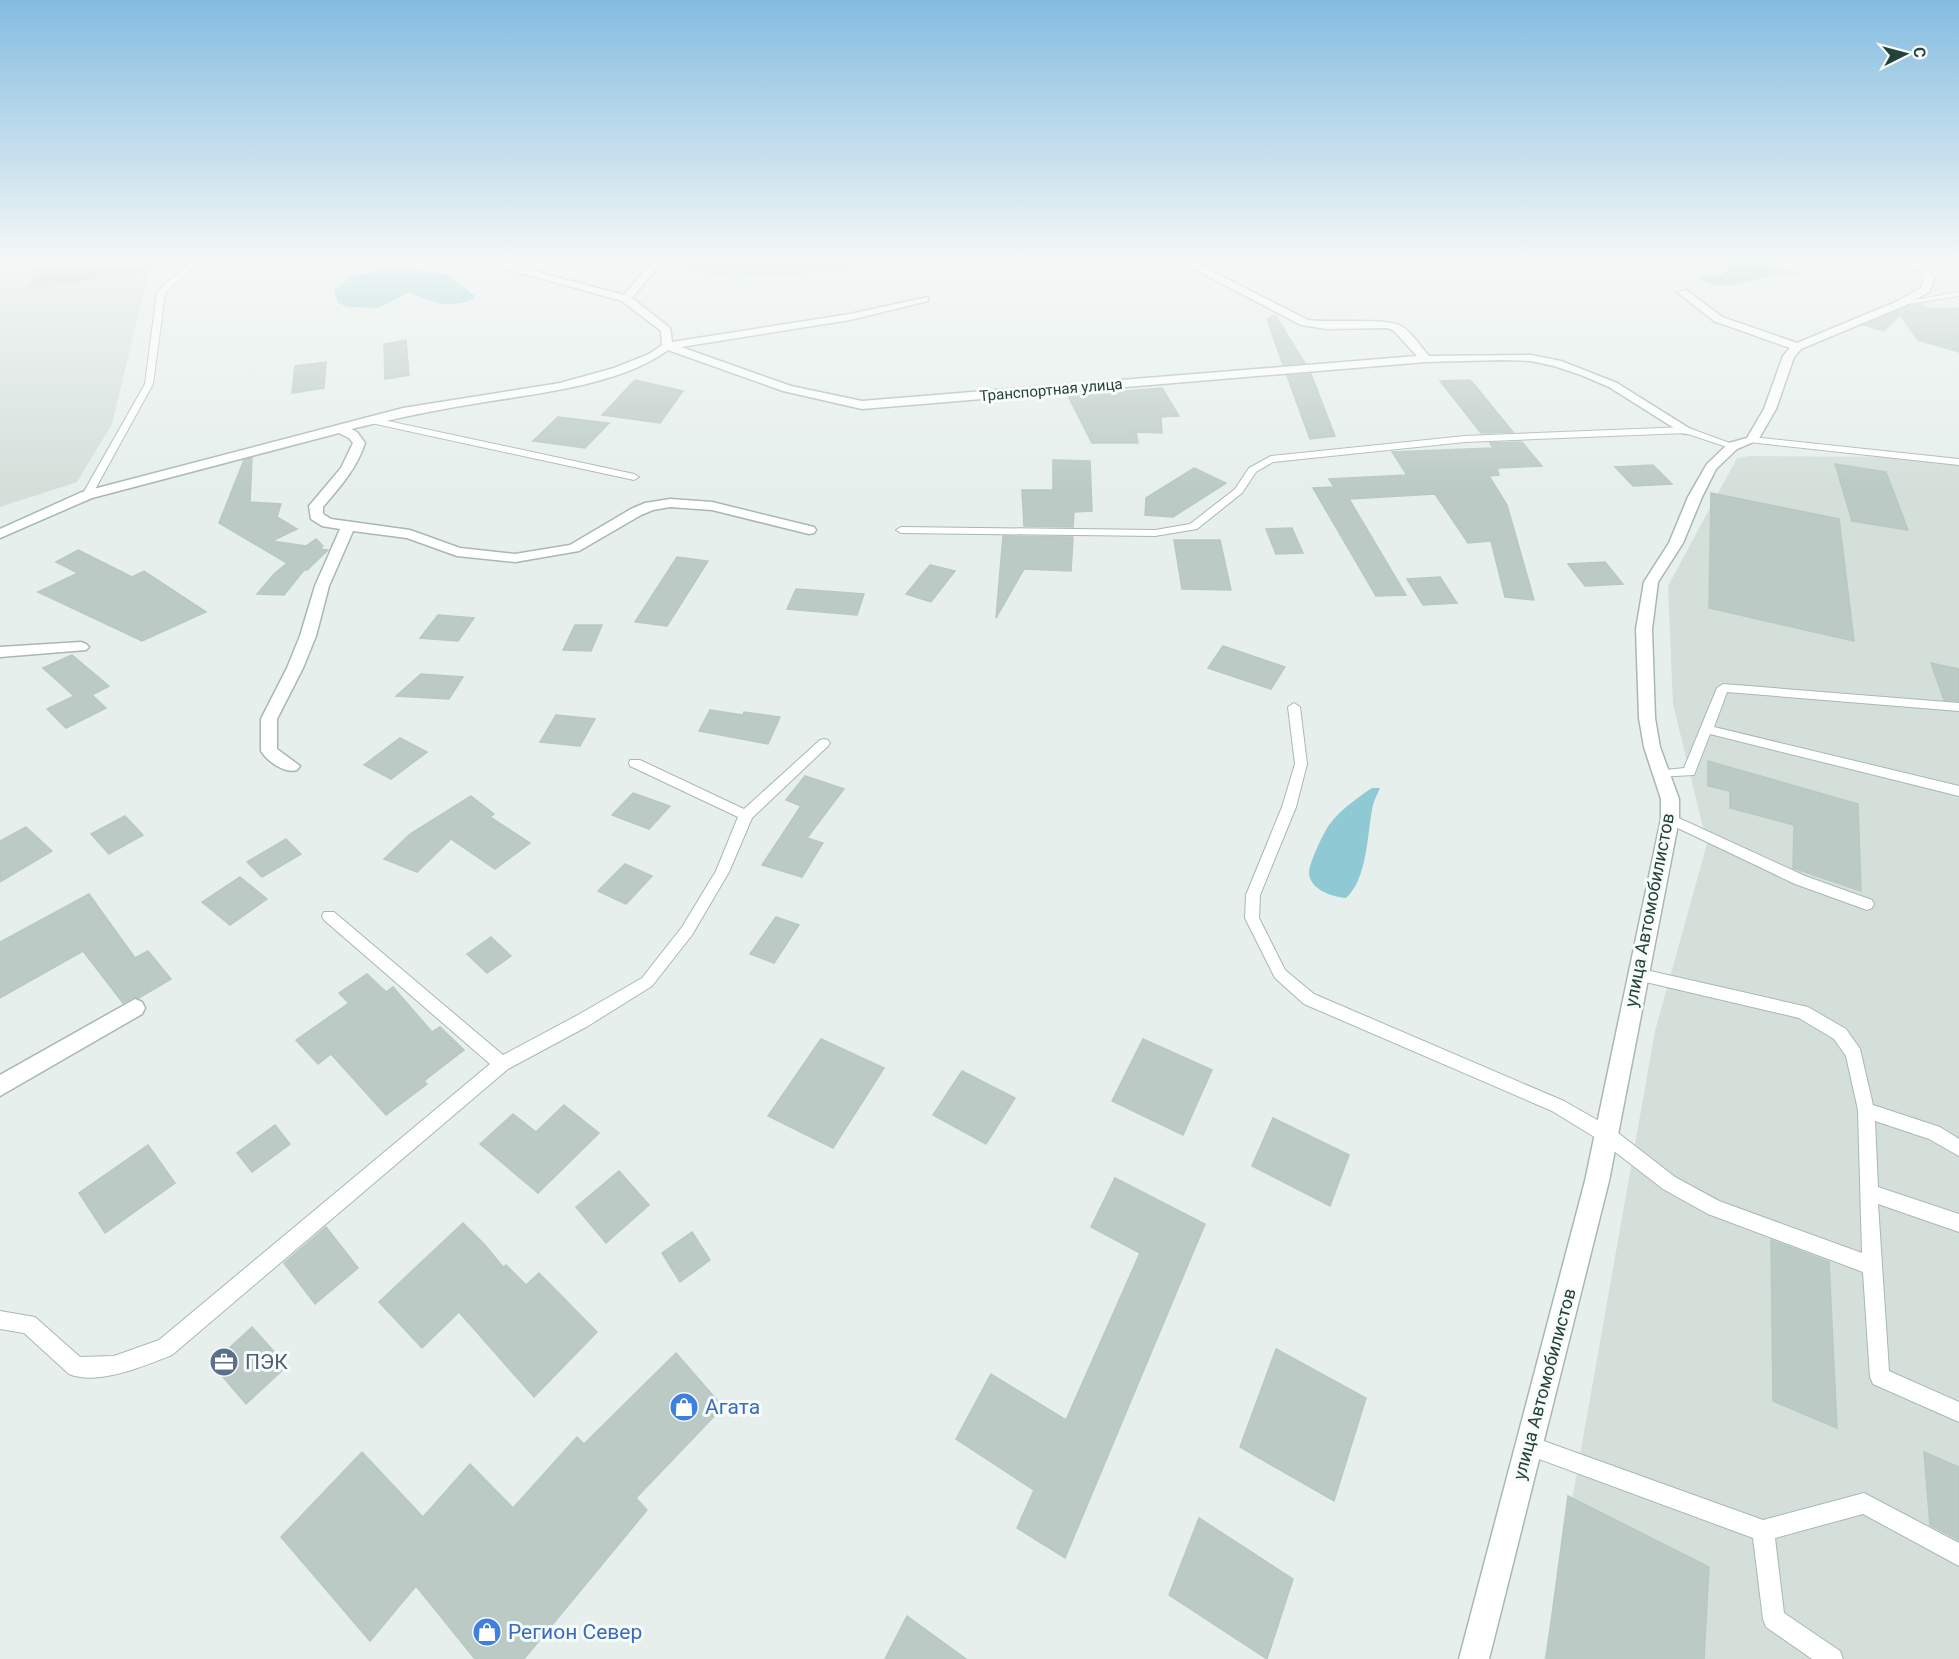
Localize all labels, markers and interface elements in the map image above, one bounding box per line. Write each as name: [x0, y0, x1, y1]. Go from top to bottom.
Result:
north arrow: [1875, 24, 1935, 84]
text: С: [1909, 46, 1929, 59]
street label: Транспортная улица: [979, 375, 1123, 405]
street label: улица Автомобилистов: [1620, 811, 1678, 1009]
street label: улица Автомобилистов: [1508, 1286, 1580, 1482]
office icon: ПЭК: [208, 1346, 240, 1378]
place label: ПЭК: [245, 1350, 288, 1374]
shop icon: Агата: [668, 1391, 700, 1423]
place label: Агата: [705, 1395, 760, 1419]
shop icon: Регион Север: [471, 1616, 503, 1648]
place label: Регион Север: [508, 1620, 642, 1644]

